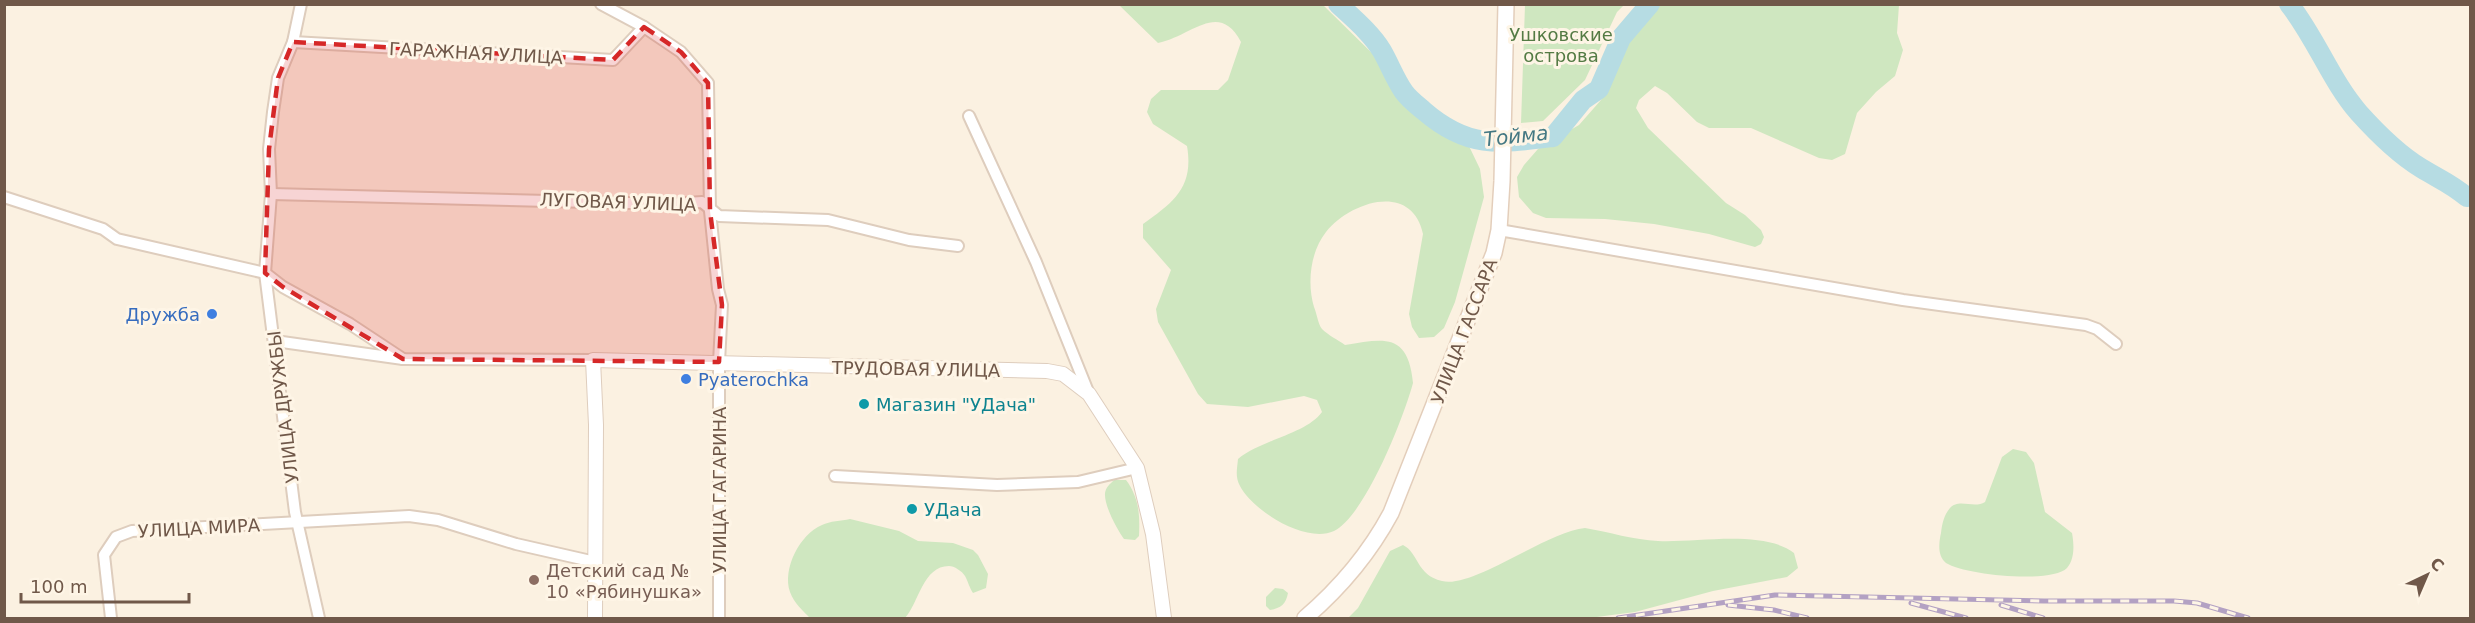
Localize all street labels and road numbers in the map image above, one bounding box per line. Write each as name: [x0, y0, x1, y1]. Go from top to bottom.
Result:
street label: ГАРАЖНАЯ УЛИЦА: [388, 38, 564, 68]
street label: ЛУГОВАЯ УЛИЦА: [539, 189, 697, 215]
street label: УЛИЦА ГАССАРА: [1427, 255, 1502, 407]
street label: УЛИЦА ДРУЖБЫ: [263, 330, 303, 484]
street label: ТРУДОВАЯ УЛИЦА: [831, 357, 1001, 381]
street label: УЛИЦА ГАГАРИНА: [709, 406, 730, 573]
street label: УЛИЦА МИРА: [137, 514, 261, 542]

